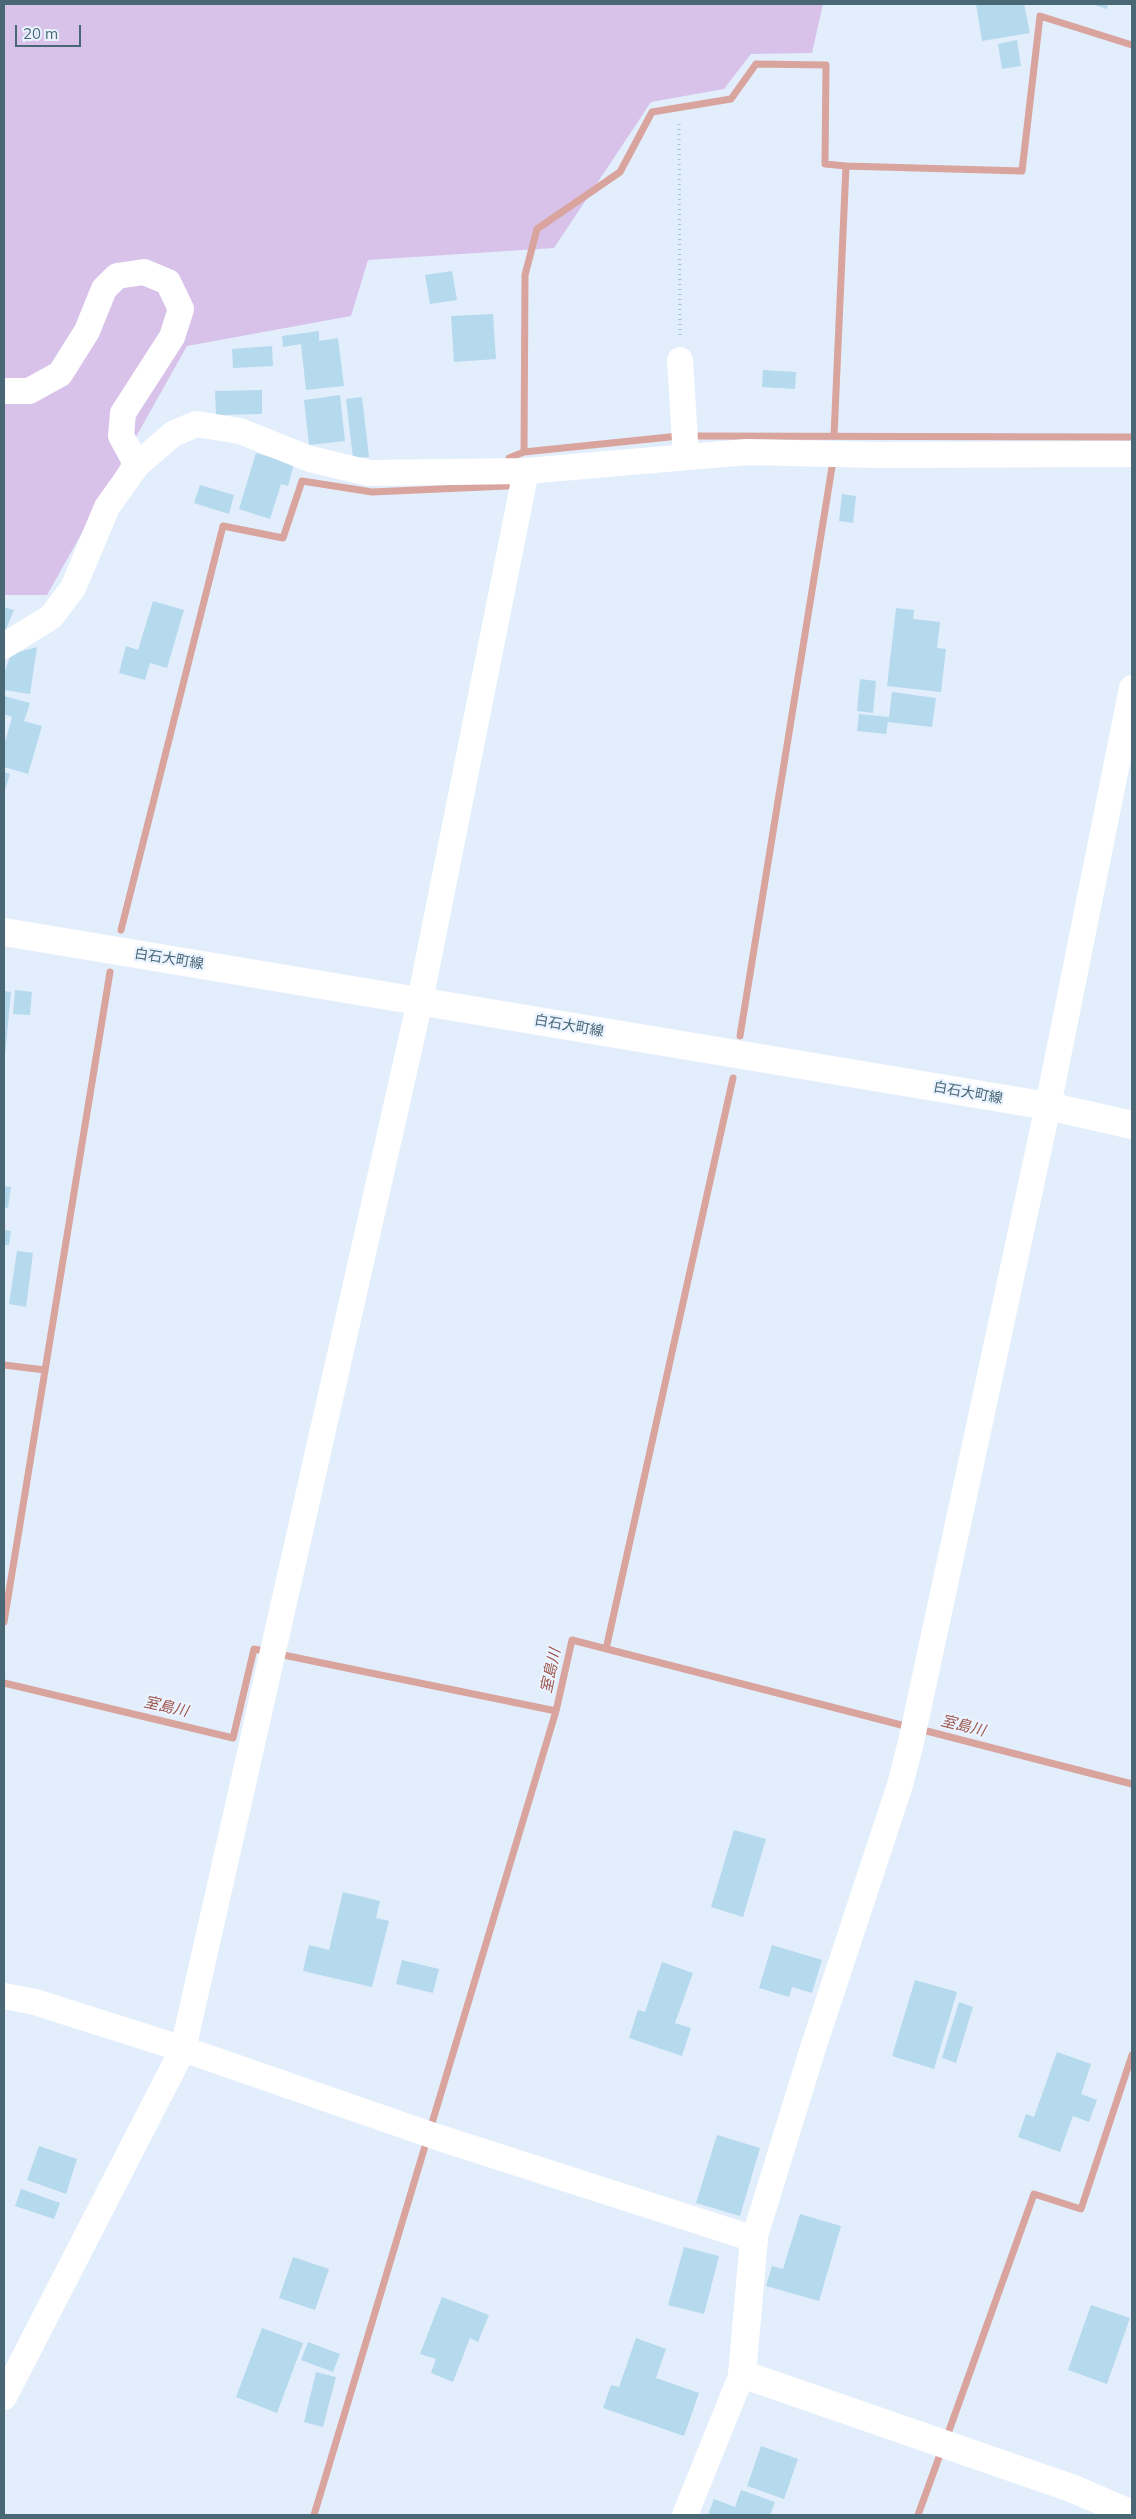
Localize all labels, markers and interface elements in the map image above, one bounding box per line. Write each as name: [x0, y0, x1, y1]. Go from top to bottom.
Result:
scale bar: [18, 15, 84, 47]
text: 20 m: [23, 24, 58, 43]
street label: 白石大町線: [133, 945, 205, 973]
street label: 白石大町線: [533, 1012, 605, 1040]
street label: 白石大町線: [932, 1079, 1004, 1107]
water label: 室島川: [538, 1647, 564, 1695]
water label: 室島川: [142, 1693, 190, 1721]
water label: 室島川: [939, 1712, 987, 1740]

